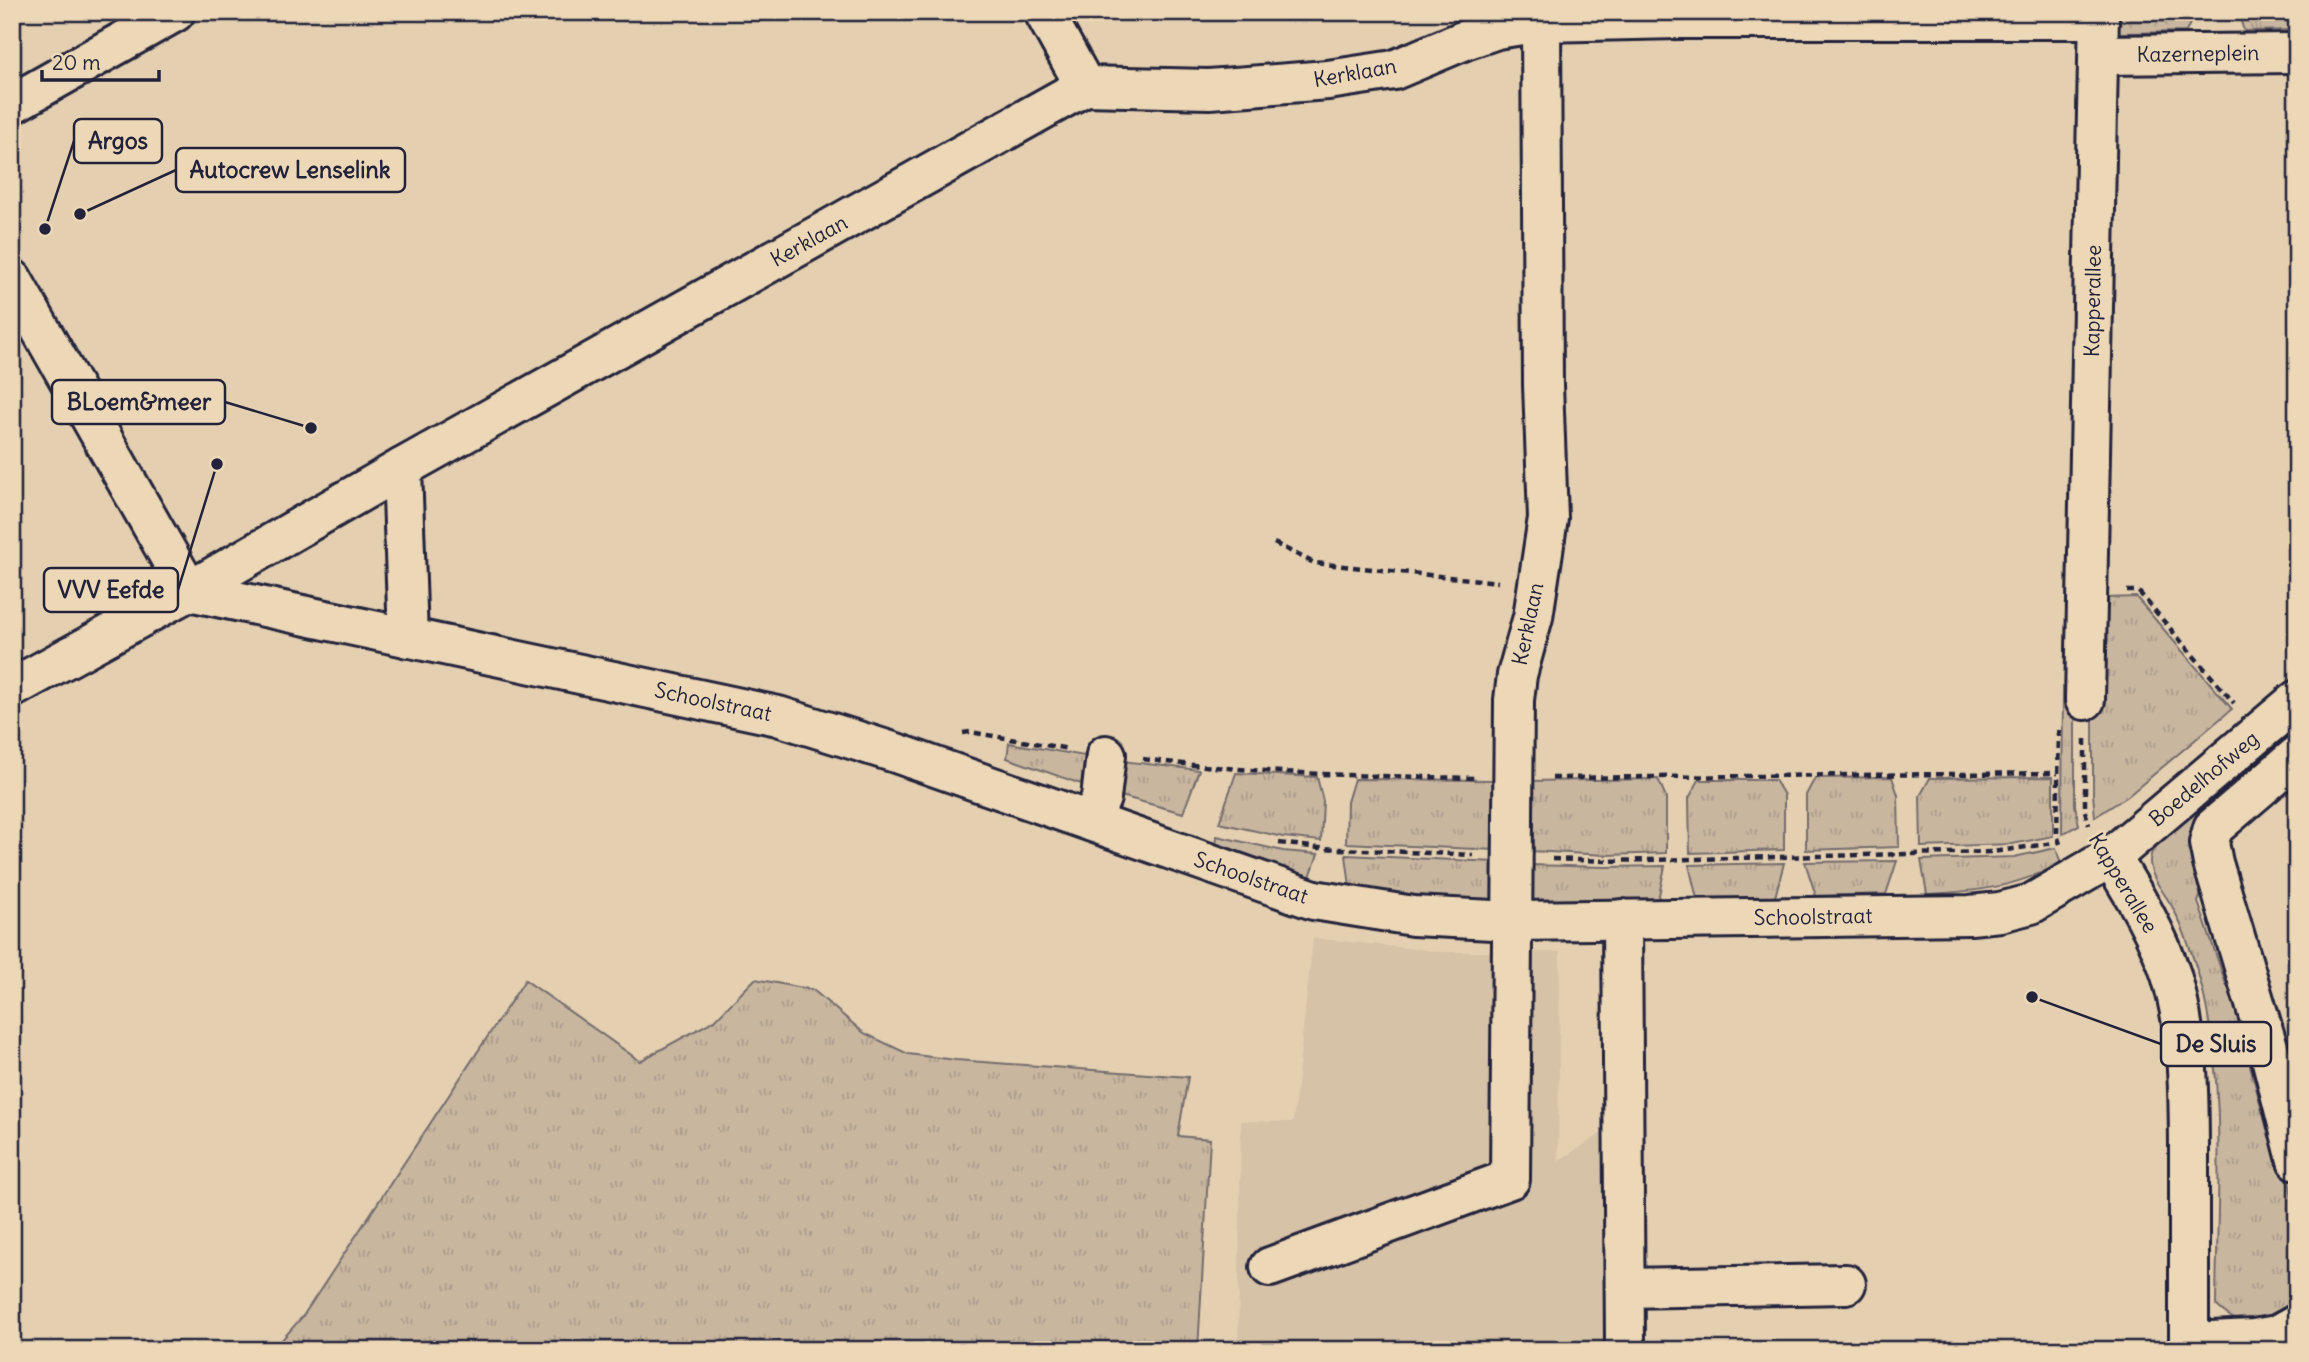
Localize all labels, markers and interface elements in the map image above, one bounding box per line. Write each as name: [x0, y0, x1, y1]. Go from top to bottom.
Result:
scale bar: [42, 38, 159, 82]
street label: Kazerneplein: [2136, 39, 2260, 68]
text: 20 m: [52, 49, 101, 76]
street label: Kerklaan: [1311, 52, 1399, 93]
callout: Argos: [74, 119, 162, 163]
text: Argos: [88, 126, 148, 155]
callout: Autocrew Lenselink: [176, 148, 405, 192]
text: Autocrew Lenselink: [190, 155, 391, 184]
street label: Kerklaan: [766, 208, 852, 273]
street label: Kapperallee: [2078, 245, 2107, 357]
callout: BLoem&meer: [52, 380, 225, 424]
text: BLoem&meer: [67, 387, 212, 416]
callout: VVV Eefde: [44, 568, 178, 612]
text: VVV Eefde: [58, 575, 164, 604]
street label: Kerklaan: [1506, 580, 1549, 668]
street label: Schoolstraat: [652, 676, 774, 727]
street label: Boedelhofweg: [2143, 725, 2264, 832]
street label: Kapperallee: [2083, 828, 2164, 938]
street label: Schoolstraat: [1191, 845, 1312, 910]
street label: Schoolstraat: [1753, 902, 1873, 931]
callout: De Sluis: [2161, 1022, 2271, 1066]
text: De Sluis: [2175, 1029, 2257, 1058]

